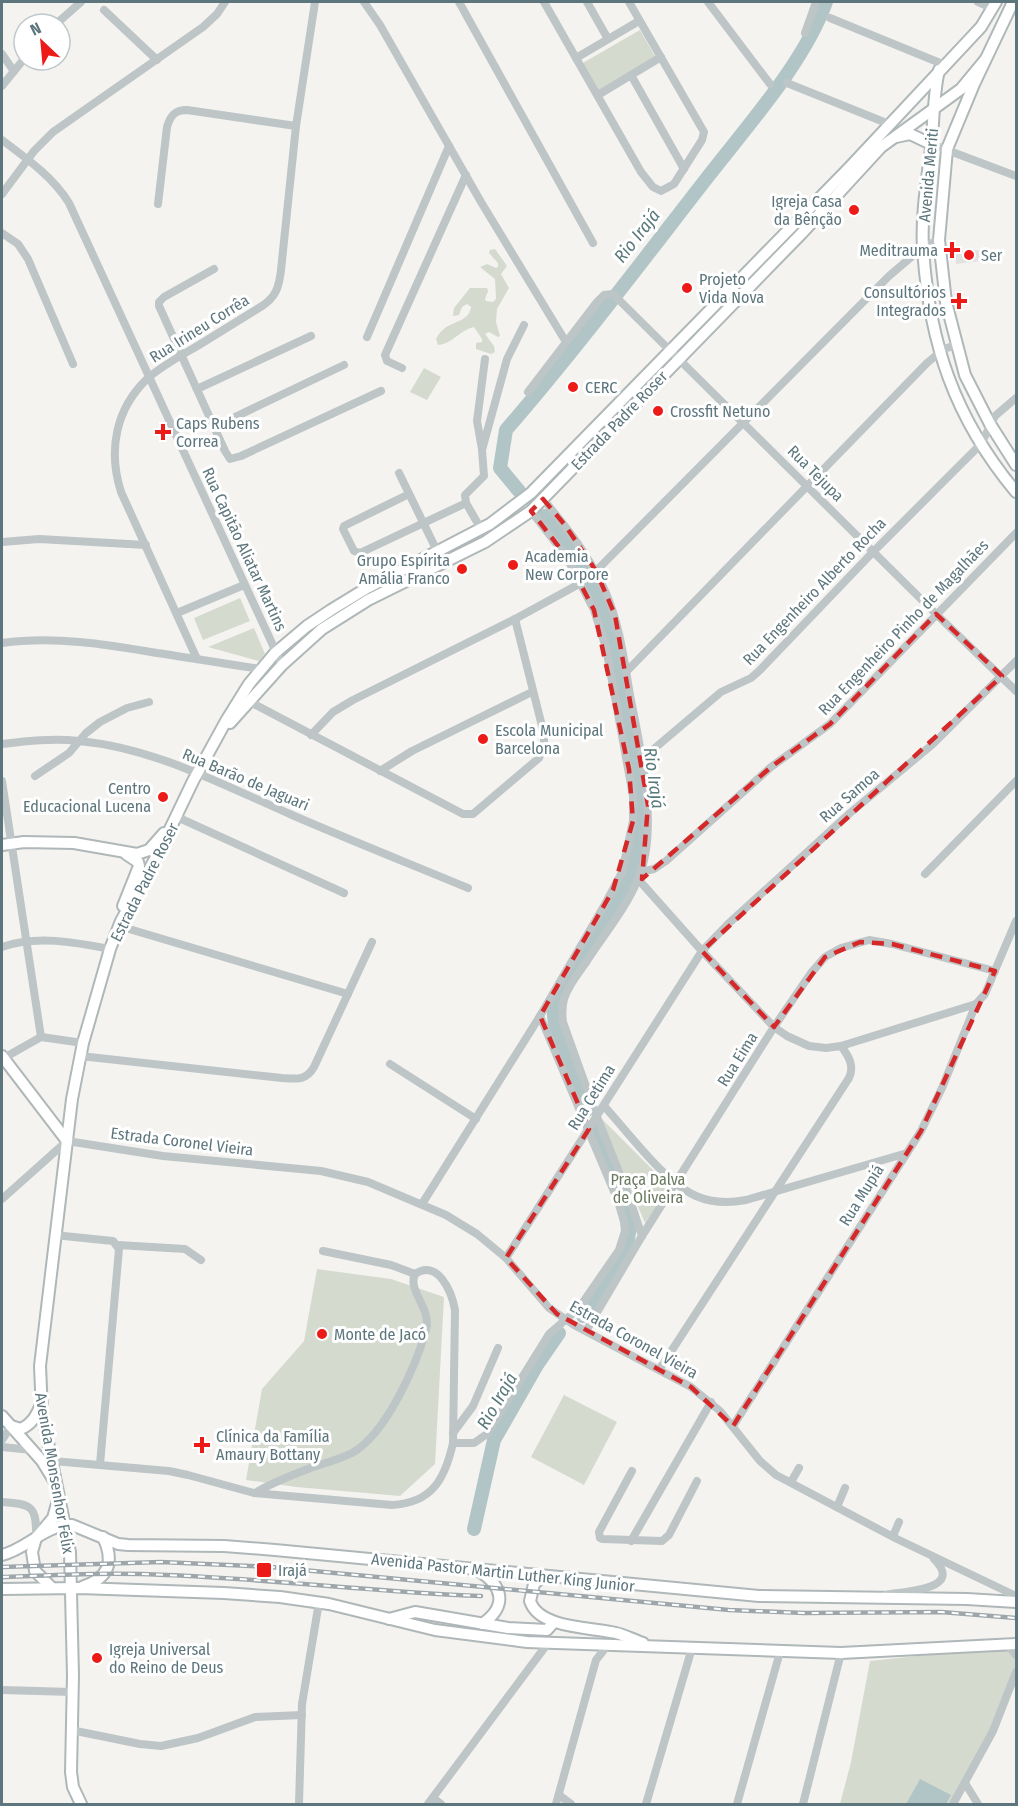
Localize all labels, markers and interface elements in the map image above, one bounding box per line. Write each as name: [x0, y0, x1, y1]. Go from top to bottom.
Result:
north arrow: [12, 12, 72, 72]
text: N: [27, 18, 44, 40]
street label: Avenida Meriti: [915, 127, 942, 223]
place label: Igreja Casa da Bênção: [771, 192, 842, 229]
marker: Igreja Casa da Bênção: [847, 203, 861, 217]
water label: Rio Irajá: [609, 205, 665, 267]
place label: Meditrauma: [859, 241, 938, 260]
marker: Meditrauma: [943, 241, 961, 259]
place label: Ser: [981, 246, 1003, 265]
marker: Ser: [962, 248, 976, 262]
place label: Projeto Vida Nova: [699, 270, 764, 307]
marker: Projeto Vida Nova: [680, 281, 694, 295]
place label: Consultórios Integrados: [864, 283, 946, 320]
street label: Rua Irineu Corrêa: [146, 290, 253, 367]
marker: Consultórios Integrados: [950, 292, 968, 310]
street label: Estrada Padre Roser: [567, 366, 672, 474]
place label: CERC: [585, 378, 617, 397]
marker: CERC: [566, 380, 580, 394]
place label: Crossfit Netuno: [670, 402, 770, 421]
marker: Crossfit Netuno: [651, 404, 665, 418]
place label: Caps Rubens Correa: [176, 414, 260, 451]
marker: Caps Rubens Correa: [154, 423, 172, 441]
street label: Rua Tejupa: [784, 441, 848, 506]
street label: Rua Capitão Aliatar Martins: [198, 464, 291, 634]
street label: Rua Engenheiro Alberto Rocha: [739, 514, 890, 669]
street label: Rua Engenheiro Pinho de Magalhães: [814, 536, 992, 719]
place label: Academia New Corpore: [525, 547, 609, 584]
place label: Grupo Espírita Amália Franco: [357, 551, 450, 588]
marker: Academia New Corpore: [506, 558, 520, 572]
marker: Grupo Espírita Amália Franco: [455, 562, 469, 576]
place label: Escola Municipal Barcelona: [495, 721, 603, 758]
marker: Escola Municipal Barcelona: [476, 732, 490, 746]
street label: Rua Barão de Jaguari: [180, 744, 312, 815]
water label: Rio Irajá: [639, 746, 669, 810]
street label: Rua Samoa: [816, 764, 883, 826]
place label: Centro Educacional Lucena: [23, 779, 151, 816]
marker: Centro Educacional Lucena: [156, 790, 170, 804]
street label: Estrada Padre Roser: [106, 819, 183, 945]
street label: Rua Eima: [713, 1029, 762, 1090]
street label: Rua Cetima: [564, 1061, 619, 1134]
street label: Estrada Coronel Vieira: [109, 1123, 255, 1160]
street label: Rua Mupiá: [835, 1161, 888, 1229]
park label: Praça Dalva de Oliveira: [611, 1170, 686, 1207]
street label: Estrada Coronel Vieira: [566, 1296, 701, 1383]
place label: Monte de Jacó: [334, 1325, 426, 1344]
marker: Monte de Jacó: [315, 1327, 329, 1341]
water label: Rio Irajá: [472, 1369, 522, 1433]
street label: Avenida Monsenhor Félix: [31, 1391, 78, 1555]
place label: Clínica da Família Amaury Bottany: [216, 1427, 330, 1464]
marker: Clínica da Família Amaury Bottany: [193, 1436, 211, 1454]
street label: Avenida Pastor Martin Luther King Junior: [370, 1549, 636, 1596]
marker: Irajá: [255, 1561, 273, 1579]
place label: Irajá: [278, 1561, 307, 1580]
place label: Igreja Universal do Reino de Deus: [109, 1640, 224, 1677]
marker: Igreja Universal do Reino de Deus: [90, 1651, 104, 1665]

